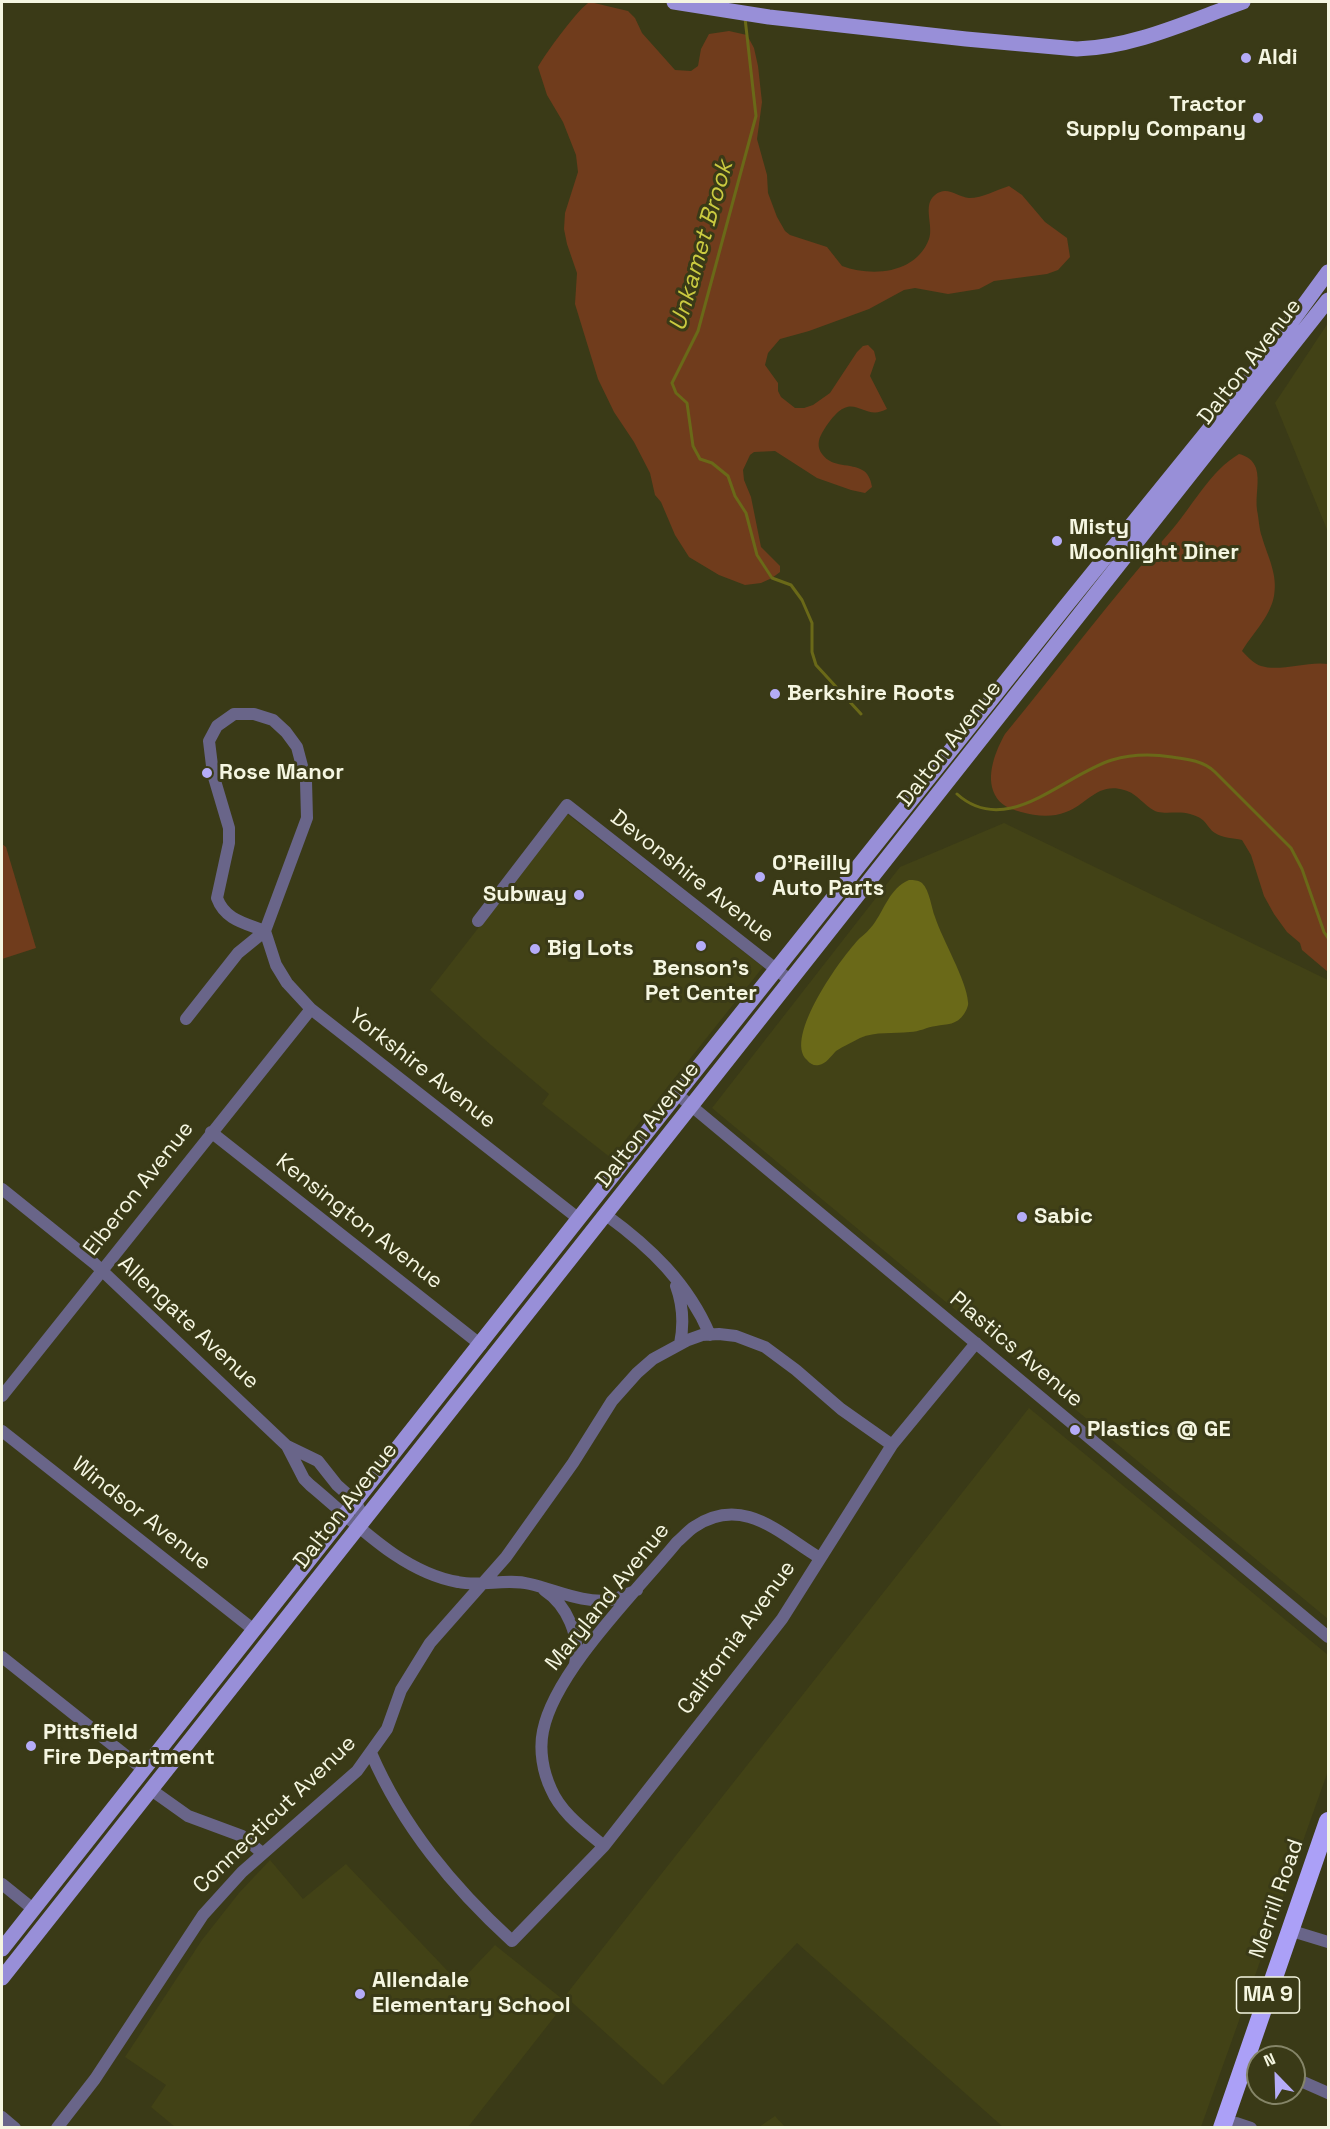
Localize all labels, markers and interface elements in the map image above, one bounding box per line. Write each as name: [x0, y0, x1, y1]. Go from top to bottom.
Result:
place label: Aldi: [1258, 45, 1298, 71]
marker: Aldi: [1239, 51, 1253, 65]
place label: Tractor Supply Company: [1066, 92, 1246, 144]
marker: Tractor Supply Company: [1251, 111, 1265, 125]
water label: Unkamet Brook: [664, 158, 740, 334]
street label: Dalton Avenue: [1193, 294, 1307, 430]
place label: Misty Moonlight Diner: [1069, 515, 1239, 566]
marker: Misty Moonlight Diner: [1050, 534, 1064, 548]
street label: Dalton Avenue: [893, 676, 1007, 812]
place label: Berkshire Roots: [787, 681, 955, 707]
marker: Berkshire Roots: [768, 687, 782, 701]
place label: Rose Manor: [219, 760, 344, 786]
marker: Rose Manor: [200, 766, 214, 780]
street label: Devonshire Avenue: [605, 805, 779, 949]
place label: O'Reilly Auto Parts: [772, 851, 884, 902]
marker: O'Reilly Auto Parts: [753, 870, 767, 884]
place label: Subway: [483, 882, 567, 908]
marker: Subway: [572, 888, 586, 902]
place label: Big Lots: [547, 936, 634, 962]
marker: Benson's Pet Center: [694, 939, 708, 953]
marker: Big Lots: [528, 942, 542, 956]
place label: Benson's Pet Center: [645, 956, 757, 1008]
street label: Yorkshire Avenue: [343, 1003, 501, 1135]
street label: Dalton Avenue: [591, 1057, 705, 1193]
street label: Elberon Avenue: [78, 1117, 200, 1261]
street label: Kensington Avenue: [270, 1149, 448, 1295]
place label: Sabic: [1034, 1204, 1093, 1230]
marker: Sabic: [1015, 1210, 1029, 1224]
street label: Allengate Avenue: [112, 1251, 264, 1395]
street label: Plastics Avenue: [944, 1286, 1088, 1414]
place label: Plastics @ GE: [1087, 1417, 1231, 1443]
marker: Plastics @ GE: [1068, 1423, 1082, 1437]
street label: Dalton Avenue: [289, 1438, 403, 1574]
street label: Windsor Avenue: [66, 1452, 216, 1576]
street label: Maryland Avenue: [540, 1518, 676, 1676]
street label: California Avenue: [672, 1556, 802, 1720]
place label: Pittsfield Fire Department: [43, 1720, 215, 1772]
street label: Connecticut Avenue: [188, 1730, 362, 1900]
marker: Pittsfield Fire Department: [24, 1739, 38, 1753]
street label: Merrill Road: [1244, 1836, 1310, 1962]
place label: Allendale Elementary School: [372, 1968, 571, 2020]
road number: MA 9: [1236, 1977, 1300, 2013]
marker: Allendale Elementary School: [353, 1987, 367, 2001]
north arrow: [1246, 2045, 1306, 2105]
text: N: [1261, 2048, 1279, 2072]

